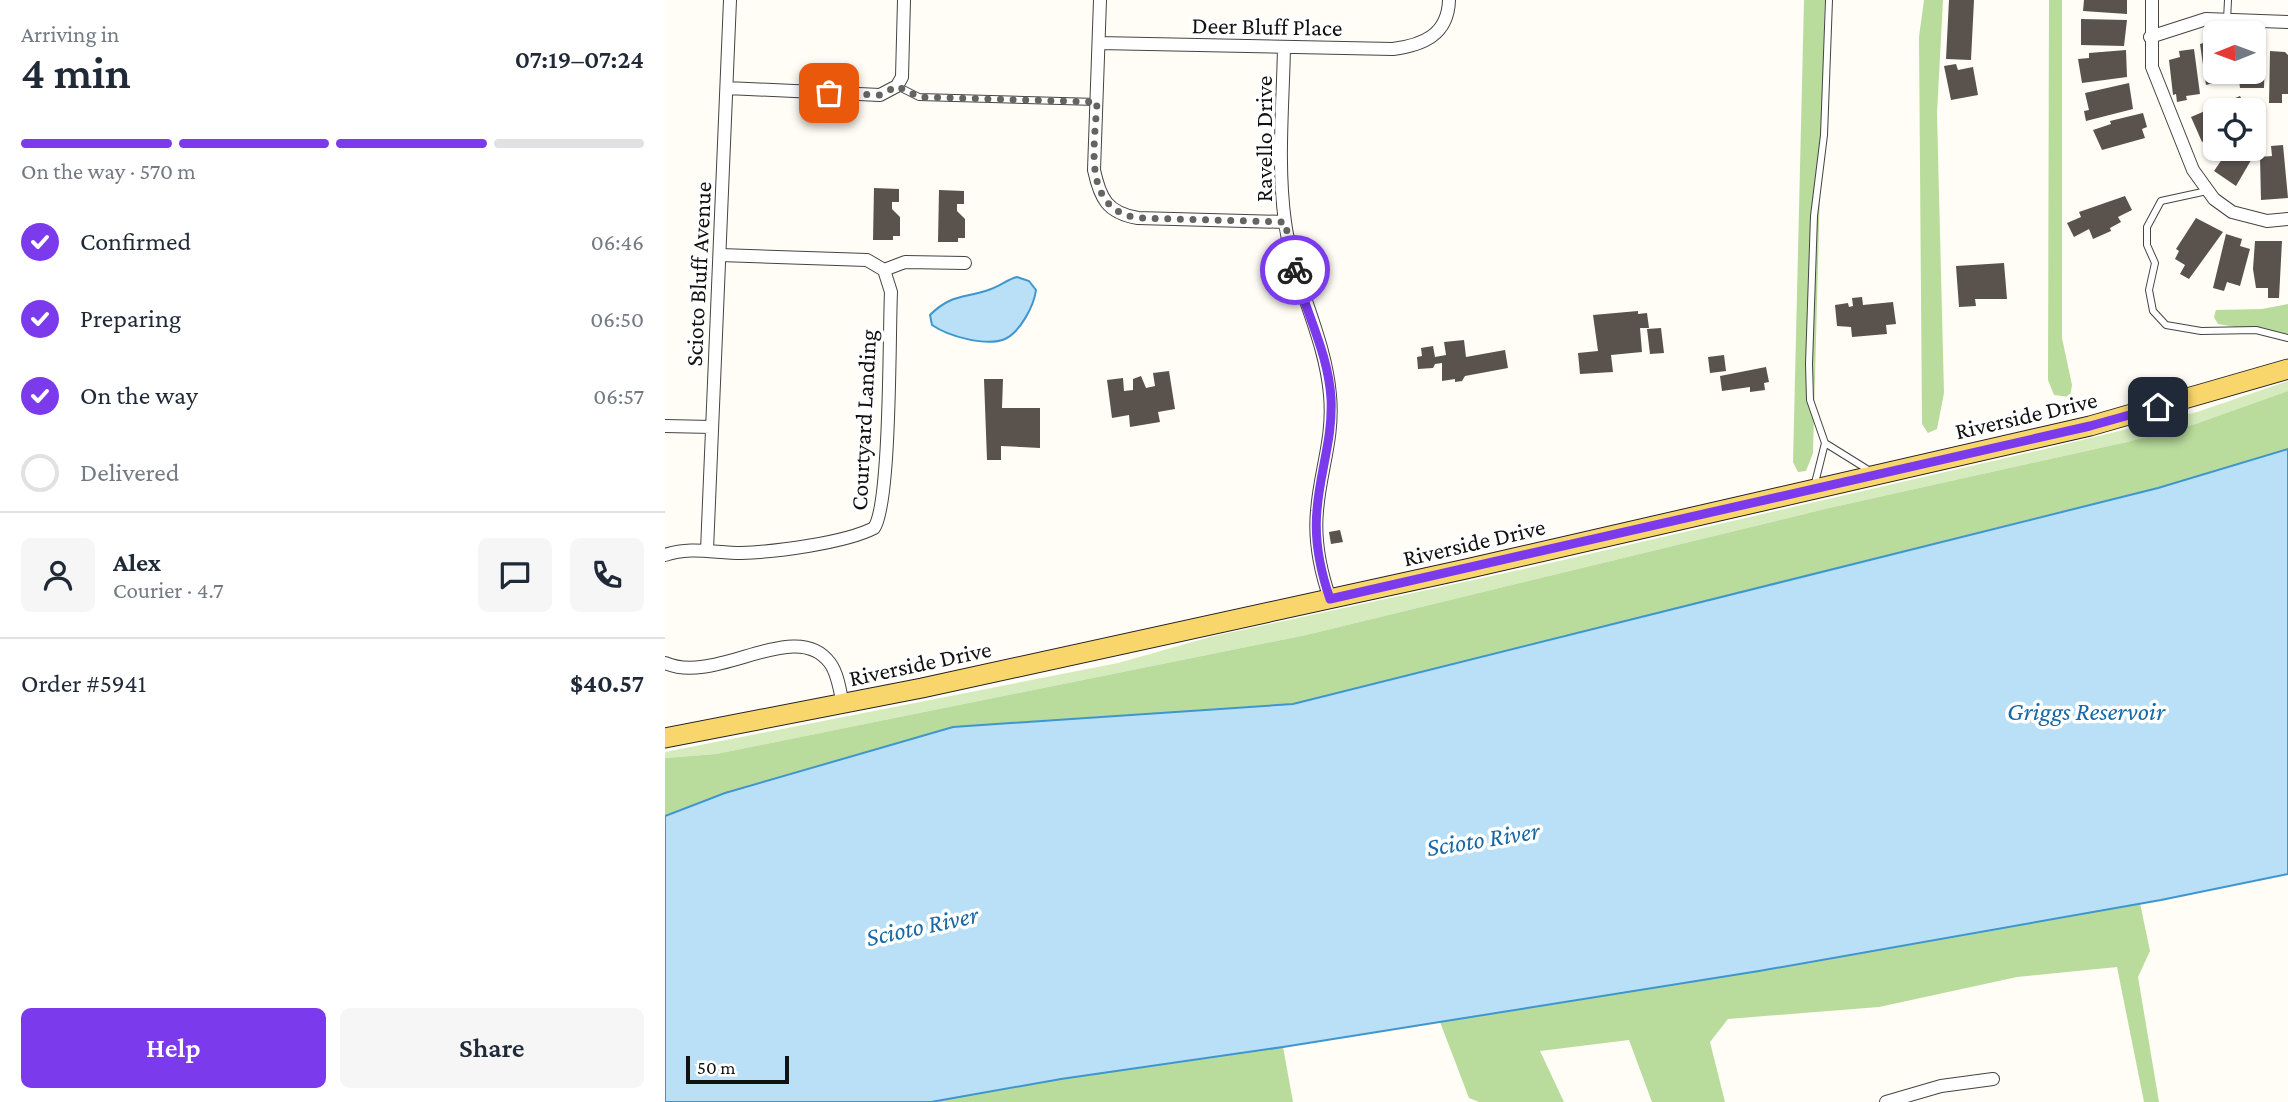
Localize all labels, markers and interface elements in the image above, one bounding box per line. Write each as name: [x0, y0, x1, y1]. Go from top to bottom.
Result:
street label: Deer Bluff Place: [1191, 11, 1343, 41]
text: Arriving in: [21, 21, 119, 47]
north arrow: [2203, 21, 2266, 84]
map controls: [2203, 21, 2266, 161]
text: 07:19–07:24: [515, 45, 644, 74]
text: 4 min: [21, 47, 131, 98]
pin: [799, 63, 859, 123]
icon: bag: [810, 74, 848, 112]
street label: Ravello Drive: [1250, 76, 1277, 202]
button: locate: [2203, 98, 2266, 161]
text: On the way · 570 m: [21, 158, 196, 184]
street label: Scioto Bluff Avenue: [680, 181, 716, 367]
icon: check: [21, 223, 59, 261]
text: Confirmed: [80, 227, 191, 256]
text: 06:46: [591, 229, 644, 255]
courier: [1260, 235, 1330, 305]
icon: bike: [1276, 251, 1314, 289]
icon: check: [21, 300, 59, 338]
text: Preparing: [80, 304, 181, 333]
text: 06:50: [590, 306, 644, 332]
street label: Courtyard Landing: [845, 328, 881, 511]
icon: check: [21, 377, 59, 415]
pin: [2128, 377, 2188, 437]
text: On the way: [80, 381, 198, 410]
text: 06:57: [593, 383, 644, 409]
street label: Riverside Drive: [1952, 386, 2100, 444]
icon: home: [2139, 388, 2177, 426]
text: Delivered: [80, 458, 179, 487]
street label: Riverside Drive: [1400, 513, 1548, 571]
button: person: [21, 538, 95, 612]
button: chat: [478, 538, 552, 612]
button: phone: [570, 538, 644, 612]
text: Alex: [113, 548, 161, 577]
text: Courier · 4.7: [113, 577, 224, 603]
street label: Riverside Drive: [846, 635, 994, 691]
text: Order #5941: [21, 669, 146, 698]
text: $40.57: [570, 669, 644, 698]
water label: Griggs Reservoir: [2007, 697, 2166, 726]
water label: Scioto River: [1424, 816, 1542, 862]
water label: Scioto River: [863, 900, 982, 952]
button: Help: [21, 1008, 326, 1088]
button: Share: [340, 1008, 644, 1088]
scale bar: [686, 1053, 789, 1085]
text: 50 m: [697, 1057, 736, 1078]

